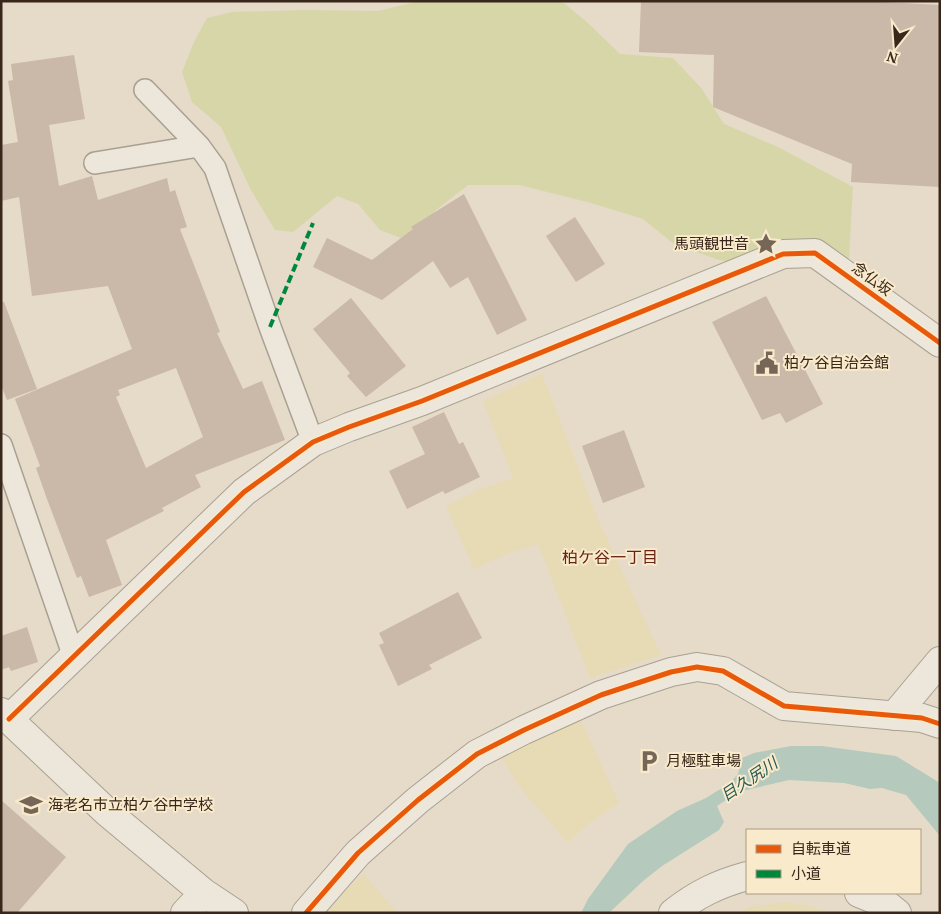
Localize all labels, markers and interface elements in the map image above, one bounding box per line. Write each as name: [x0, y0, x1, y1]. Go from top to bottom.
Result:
north arrow: [871, 20, 921, 70]
text: N: [884, 47, 900, 69]
place icon: 馬頭観世音: [753, 231, 779, 257]
place label: 馬頭観世音: [674, 233, 749, 253]
street label: 念仏坂: [849, 257, 897, 300]
public building icon: 柏ケ谷自治会館: [754, 350, 780, 376]
place label: 柏ケ谷自治会館: [784, 352, 889, 372]
district label: 柏ケ谷一丁目: [562, 546, 658, 568]
parking icon: 月極駐車場: [636, 748, 662, 774]
place label: 月極駐車場: [666, 750, 741, 770]
water label: 目久尻川: [716, 751, 783, 806]
school or university icon: 海老名市立柏ケ谷中学校: [18, 792, 44, 818]
place label: 海老名市立柏ケ谷中学校: [48, 794, 213, 814]
legend: [746, 829, 921, 894]
text: 自転車道: [791, 838, 851, 858]
text: 小道: [791, 863, 821, 883]

